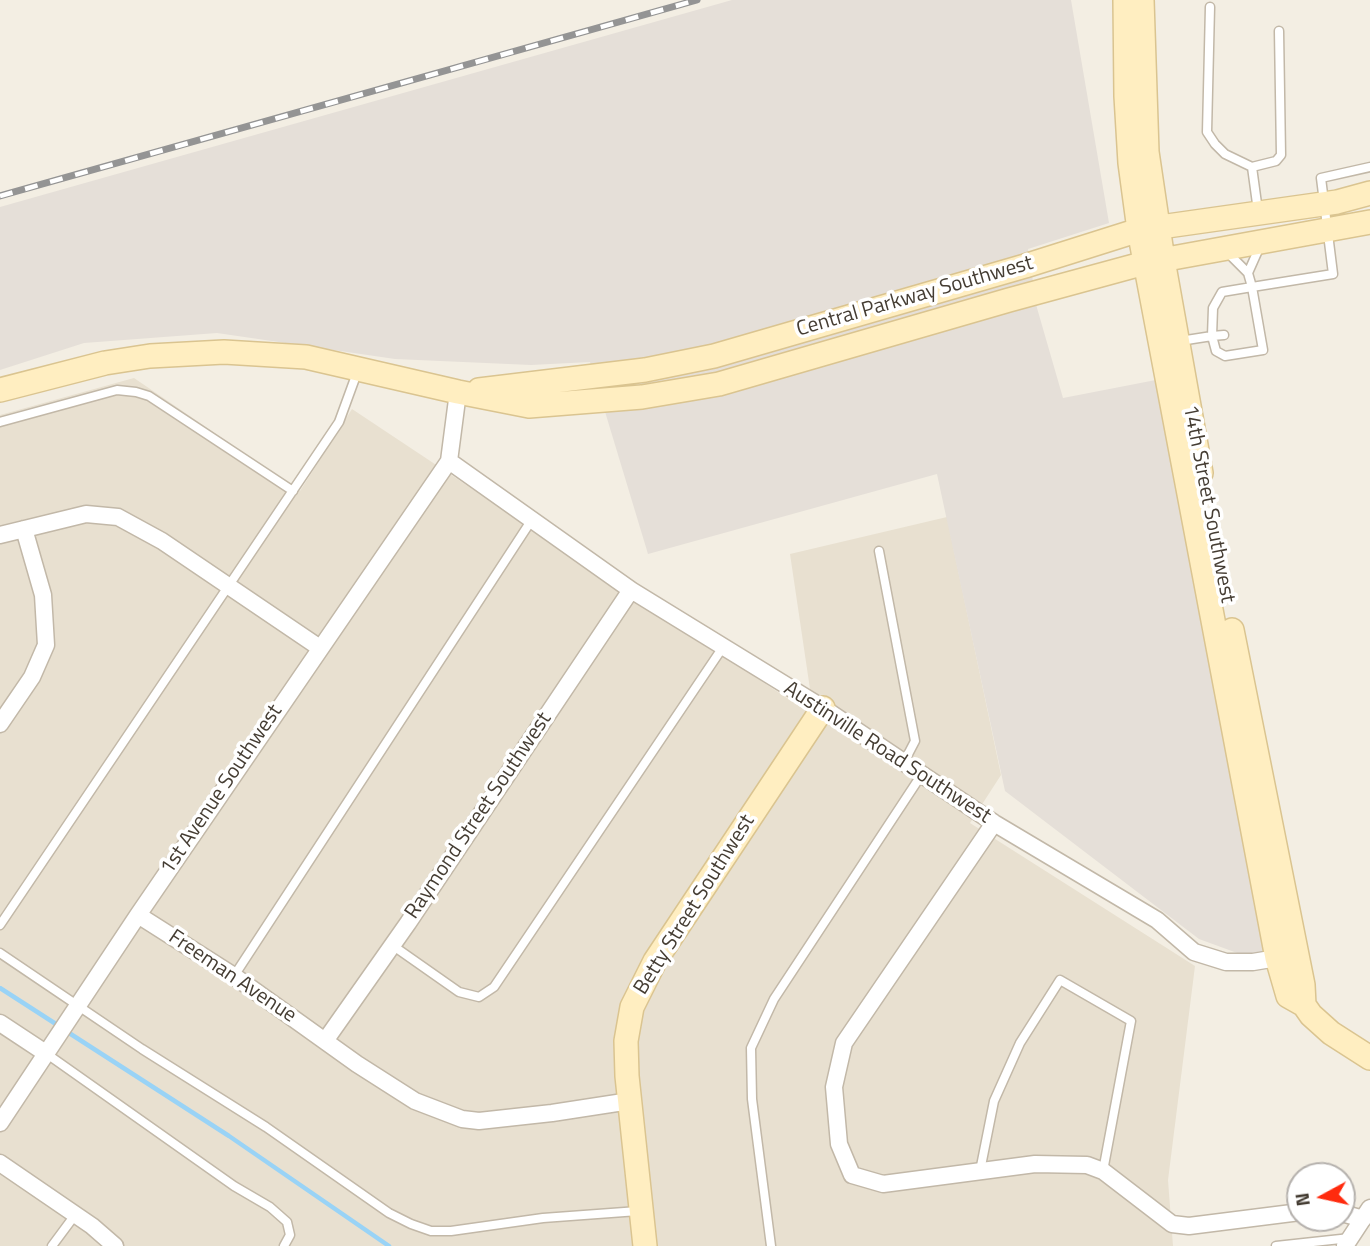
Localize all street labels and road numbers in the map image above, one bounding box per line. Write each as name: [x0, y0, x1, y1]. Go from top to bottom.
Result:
street label: Central Parkway Southwest: [794, 251, 1036, 343]
street label: 14th Street Southwest: [1176, 403, 1240, 605]
street label: Austinville Road Southwest: [779, 677, 995, 829]
street label: 1st Avenue Southwest: [156, 700, 288, 880]
street label: Raymond Street Southwest: [400, 708, 558, 924]
street label: Betty Street Southwest: [629, 810, 761, 1000]
street label: Freeman Avenue: [163, 925, 301, 1029]

